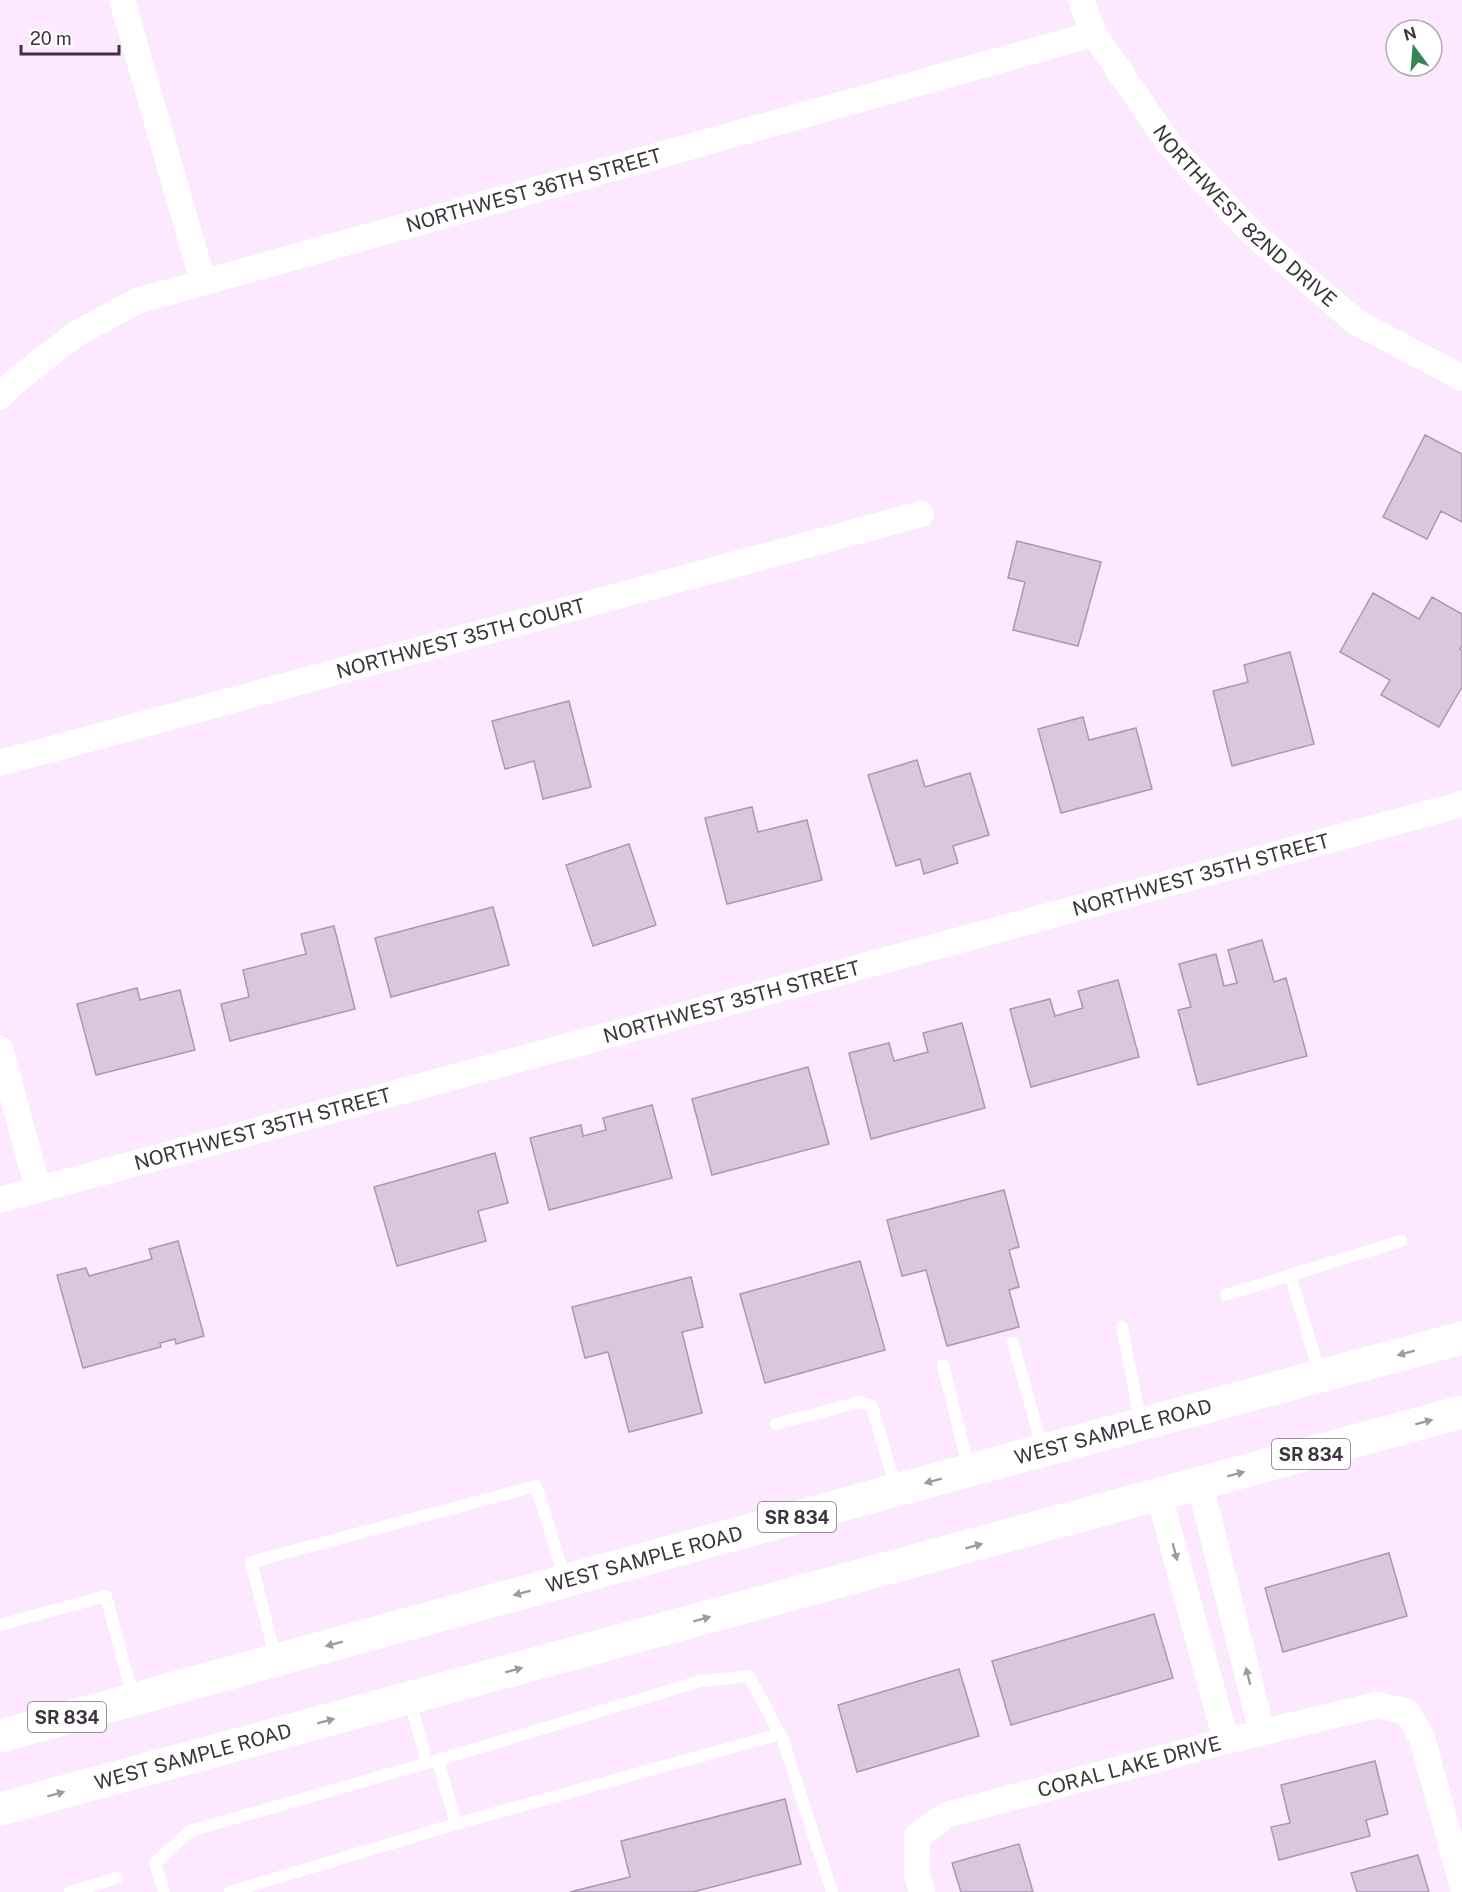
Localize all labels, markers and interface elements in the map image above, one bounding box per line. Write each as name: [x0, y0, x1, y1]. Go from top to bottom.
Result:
scale bar: [21, 18, 118, 56]
north arrow: [1384, 18, 1444, 78]
text: N: [1401, 23, 1419, 45]
text: 20 m: [30, 28, 72, 49]
street label: NORTHWEST 82ND DRIVE: [1148, 120, 1341, 312]
street label: NORTHWEST 36TH STREET: [403, 143, 664, 237]
street label: NORTHWEST 35TH COURT: [333, 593, 588, 684]
street label: NORTHWEST 35TH STREET: [1070, 829, 1332, 921]
street label: NORTHWEST 35TH STREET: [601, 956, 863, 1048]
street label: NORTHWEST 35TH STREET: [132, 1083, 394, 1175]
one-way arrow: [1396, 1349, 1414, 1358]
street label: WEST SAMPLE ROAD: [1012, 1394, 1214, 1470]
one-way arrow: [1415, 1417, 1433, 1427]
road number: SR 834: [1272, 1439, 1350, 1469]
one-way arrow: [1227, 1469, 1245, 1478]
one-way arrow: [924, 1476, 943, 1486]
road number: SR 834: [758, 1502, 836, 1532]
street label: WEST SAMPLE ROAD: [543, 1521, 745, 1598]
one-way arrow: [964, 1540, 983, 1550]
one-way arrow: [1170, 1543, 1180, 1561]
one-way arrow: [513, 1588, 532, 1598]
one-way arrow: [693, 1614, 711, 1623]
one-way arrow: [325, 1640, 343, 1649]
one-way arrow: [505, 1665, 523, 1674]
one-way arrow: [1243, 1666, 1253, 1685]
road number: SR 834: [28, 1702, 106, 1732]
one-way arrow: [317, 1716, 335, 1725]
street label: WEST SAMPLE ROAD: [92, 1718, 294, 1795]
street label: CORAL LAKE DRIVE: [1035, 1731, 1223, 1802]
one-way arrow: [48, 1789, 66, 1798]

